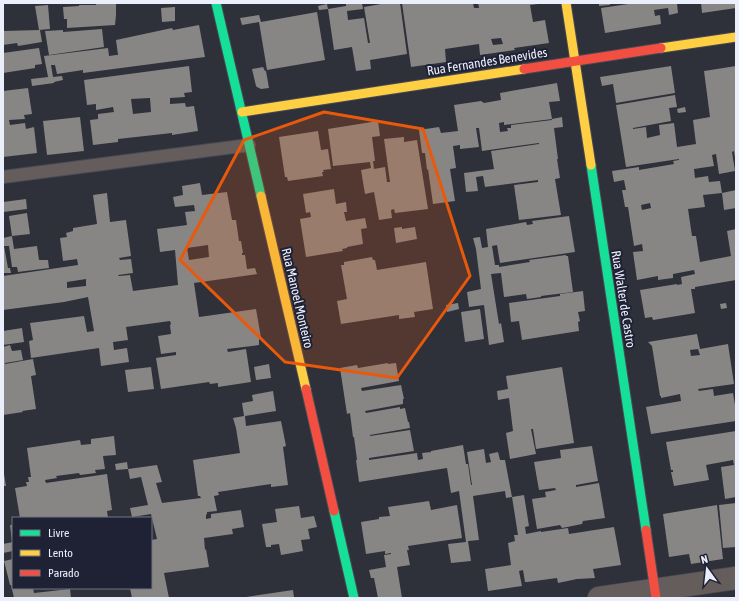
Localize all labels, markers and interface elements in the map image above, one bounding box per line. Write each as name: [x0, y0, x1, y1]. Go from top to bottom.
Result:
street label: Rua Fernandes Benevides: [426, 45, 549, 78]
street label: Rua Manoel Monteiro: [279, 246, 316, 350]
street label: Rua Walter de Castro: [608, 249, 639, 349]
legend: [12, 517, 152, 589]
text: Livre: [48, 526, 69, 540]
text: Lento: [48, 546, 73, 560]
north arrow: [687, 549, 727, 589]
text: N: [700, 553, 709, 566]
text: Parado: [48, 566, 80, 580]

